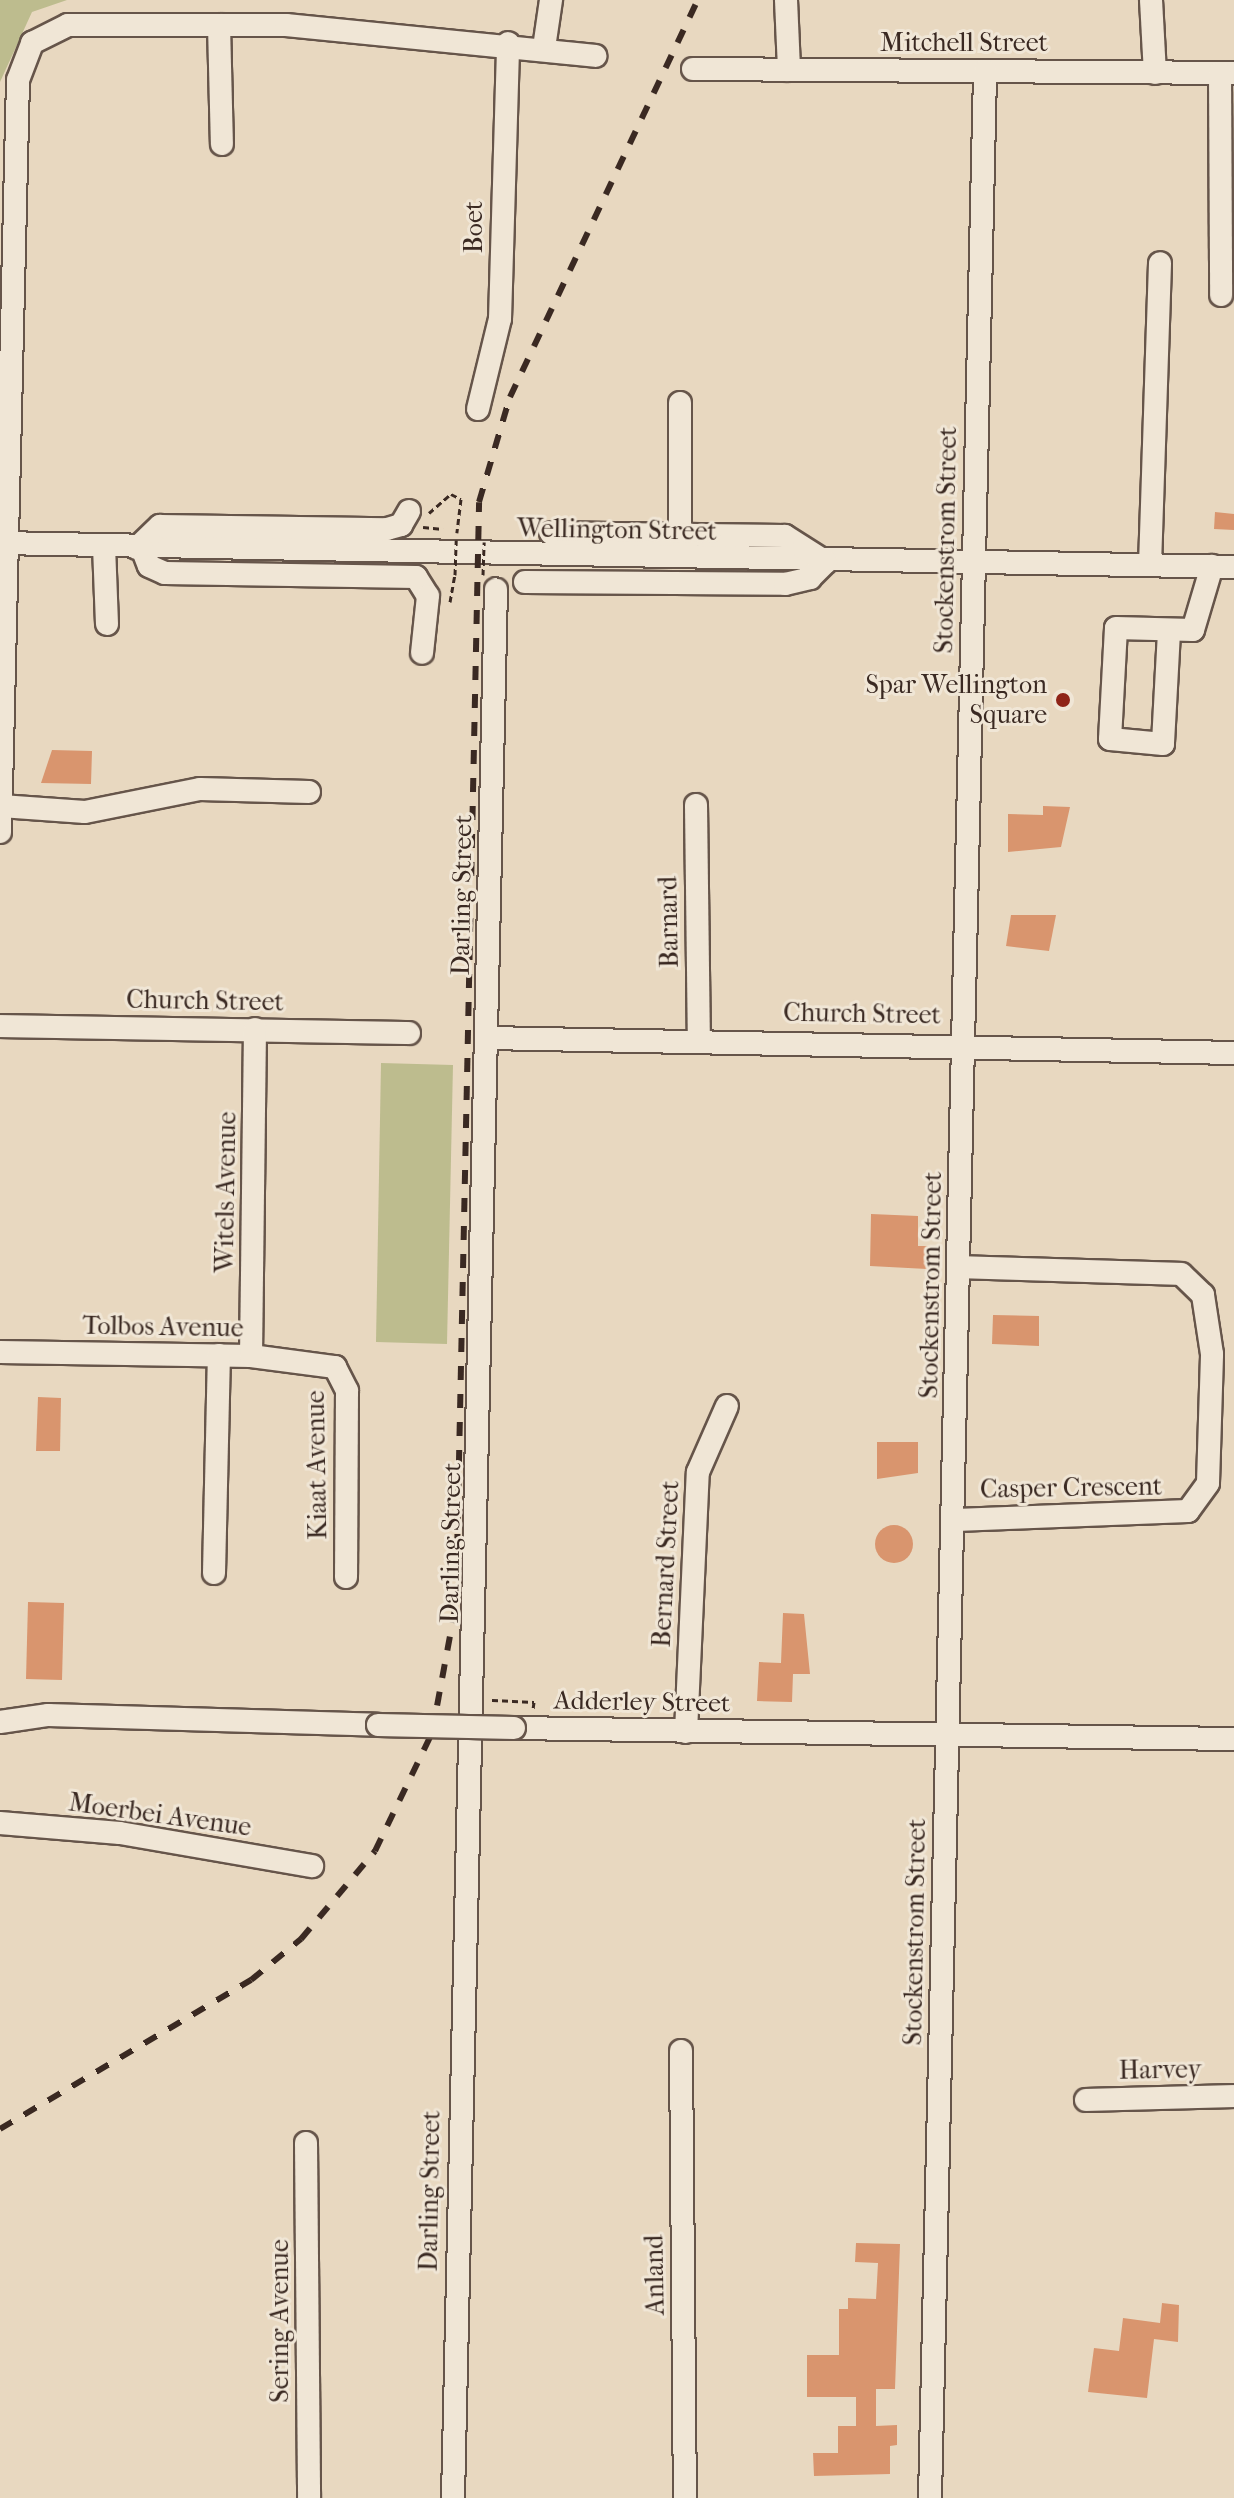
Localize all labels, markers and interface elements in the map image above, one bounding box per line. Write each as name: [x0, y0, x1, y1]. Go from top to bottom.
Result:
street label: Mitchell Street: [880, 27, 1048, 59]
street label: Boet: [458, 201, 490, 253]
street label: Stockenstrom Street: [928, 426, 964, 654]
street label: Wellington Street: [517, 513, 717, 547]
place label: Spar Wellington Square: [865, 669, 1047, 730]
marker: Spar Wellington Square: [1054, 691, 1072, 709]
street label: Darling Street: [445, 814, 479, 976]
street label: Barnard: [653, 876, 685, 968]
street label: Church Street: [126, 984, 284, 1018]
street label: Church Street: [783, 997, 941, 1031]
street label: Witels Avenue: [209, 1111, 243, 1273]
street label: Stockenstrom Street: [913, 1171, 949, 1399]
street label: Tolbos Avenue: [82, 1310, 244, 1344]
street label: Kiaat Avenue: [300, 1390, 334, 1540]
street label: Darling Street: [434, 1462, 468, 1624]
street label: Casper Crescent: [980, 1471, 1162, 1505]
street label: Bernard Street: [646, 1480, 686, 1648]
street label: Adderley Street: [554, 1685, 730, 1719]
street label: Moerbei Avenue: [67, 1787, 253, 1843]
street label: Stockenstrom Street: [897, 1818, 933, 2046]
street label: Harvey: [1118, 2054, 1202, 2086]
street label: Darling Street: [413, 2110, 447, 2272]
street label: Anland: [639, 2235, 671, 2315]
street label: Sering Avenue: [264, 2239, 296, 2403]

